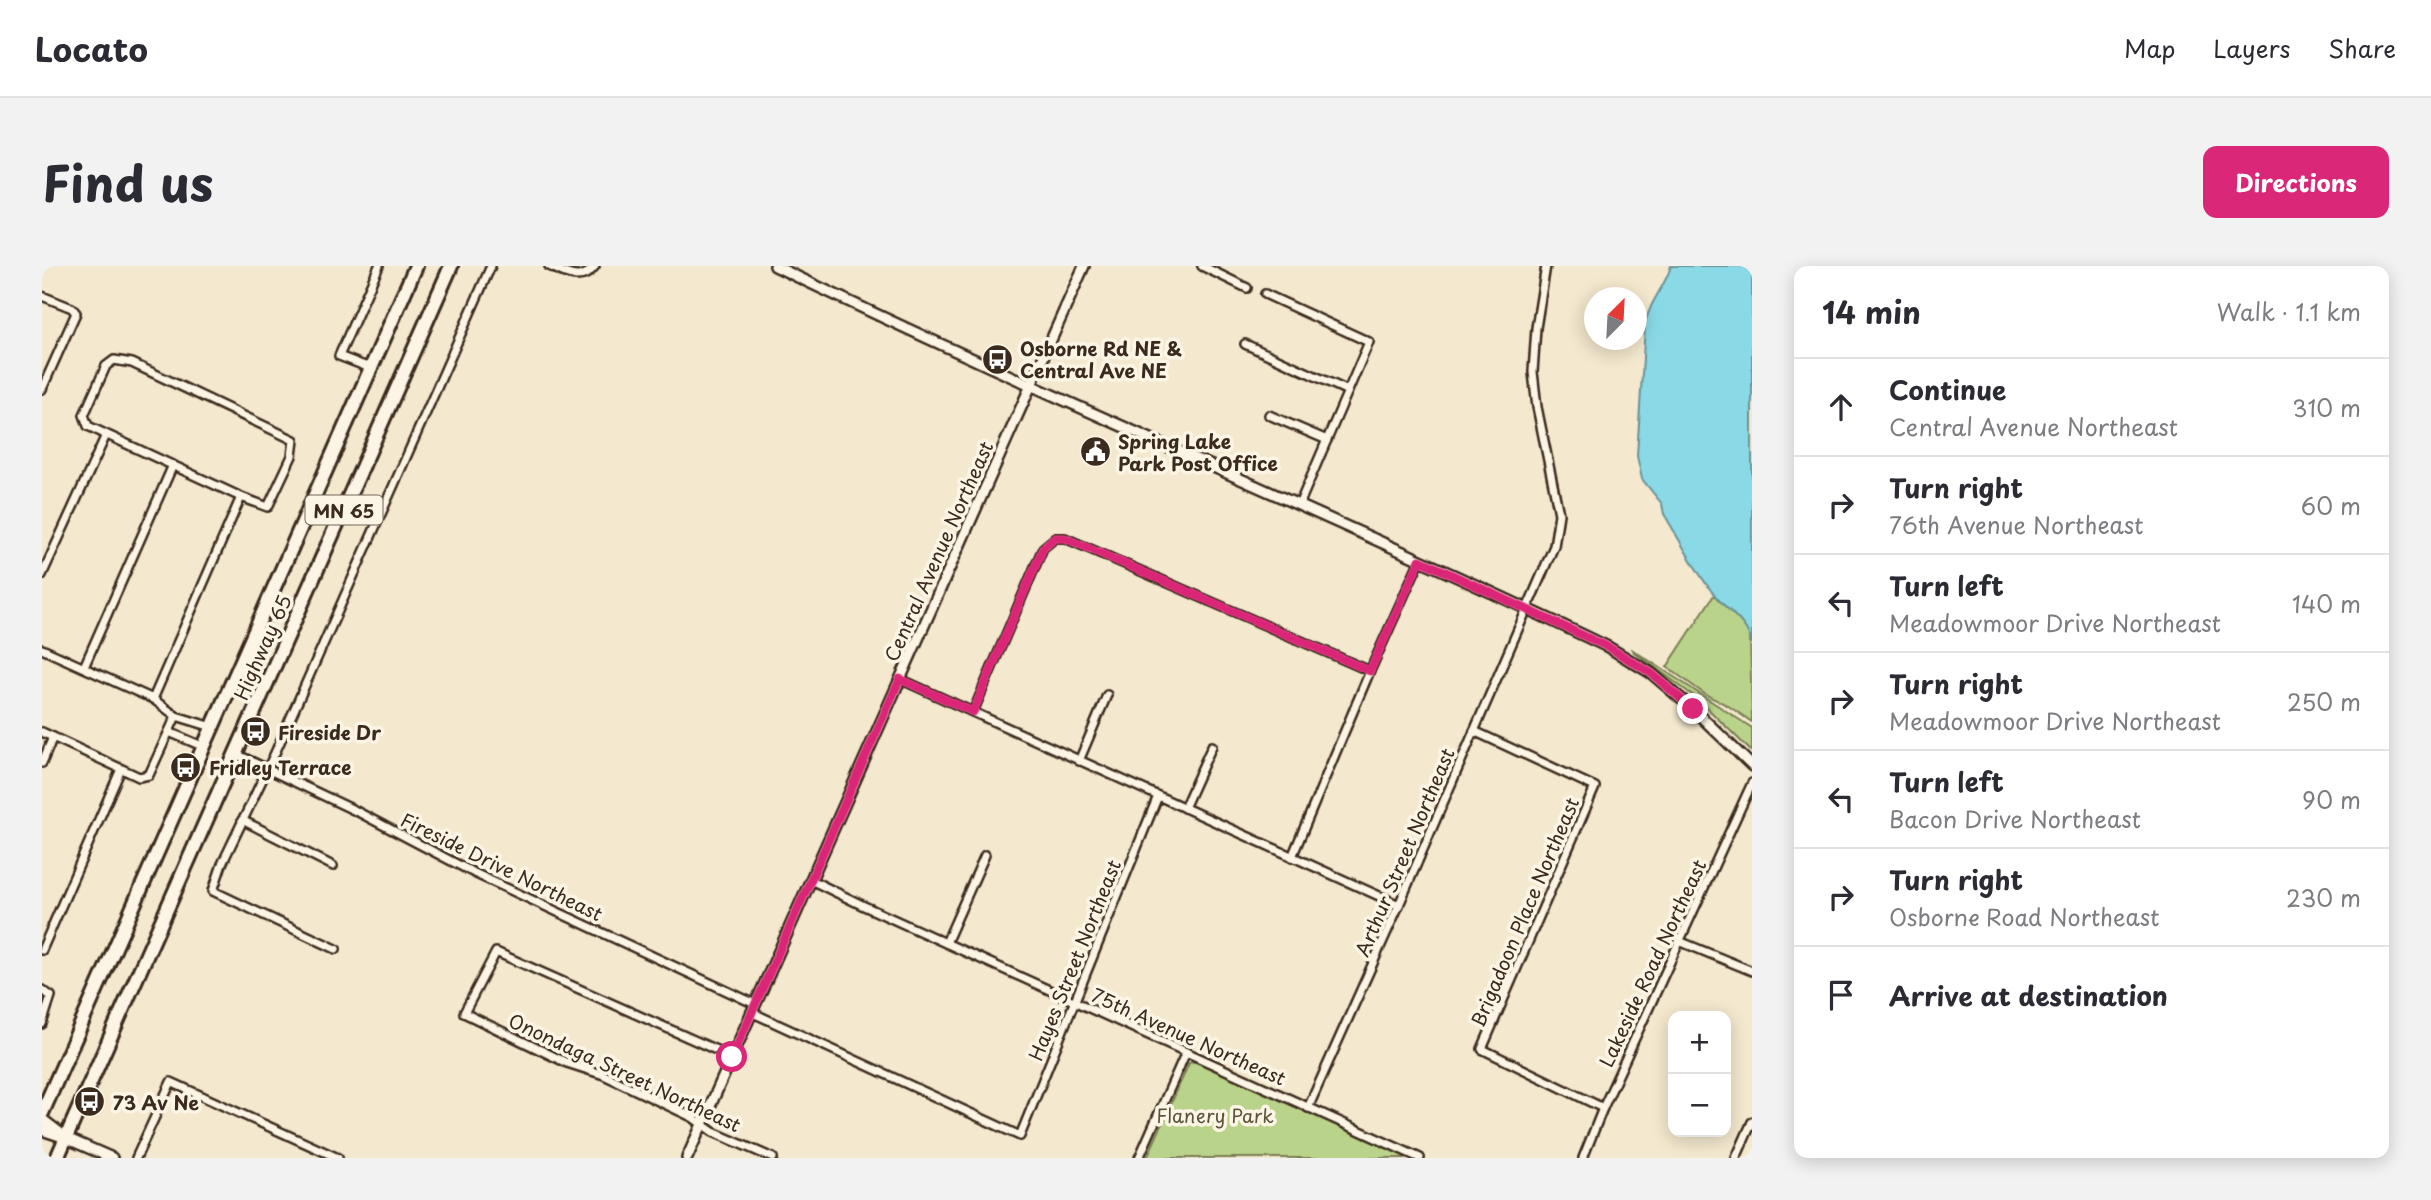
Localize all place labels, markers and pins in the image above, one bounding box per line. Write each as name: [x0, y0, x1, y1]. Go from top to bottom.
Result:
place label: Osborne Rd NE & Central Ave NE: [1020, 334, 1183, 384]
bus stop icon: Osborne Rd NE & Central Ave NE: [980, 342, 1014, 376]
place label: Spring Lake Park Post Office: [1118, 427, 1278, 477]
public building icon: Spring Lake Park Post Office: [1078, 435, 1112, 469]
bus stop icon: Fireside Dr: [238, 715, 272, 749]
place label: Fireside Dr: [278, 718, 381, 746]
bus stop icon: Fridley Terrace: [169, 750, 203, 784]
place label: Fridley Terrace: [209, 753, 352, 781]
bus stop icon: 73 Av Ne: [73, 1085, 107, 1119]
place label: 73 Av Ne: [113, 1088, 199, 1116]

